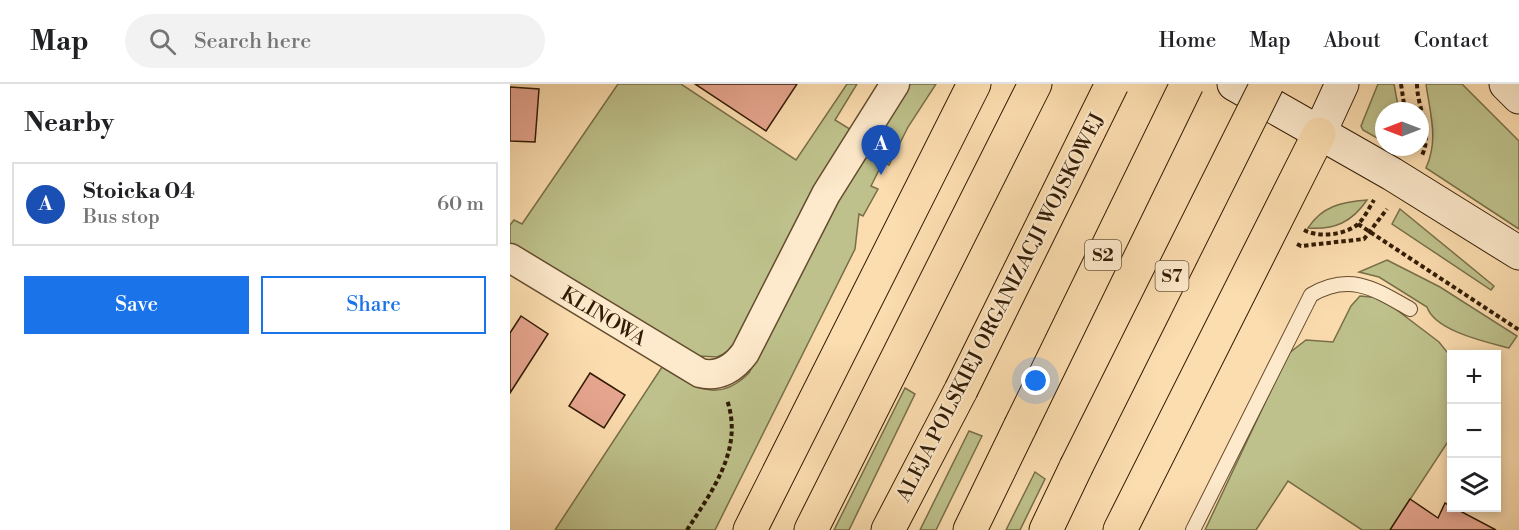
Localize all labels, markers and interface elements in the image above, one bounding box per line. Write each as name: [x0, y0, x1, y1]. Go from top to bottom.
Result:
search box: [125, 14, 545, 68]
text: Map: [30, 24, 89, 59]
icon: search: [146, 25, 179, 58]
text: Search here: [194, 28, 311, 55]
text: Home: [1159, 28, 1216, 54]
text: Map: [1249, 28, 1291, 54]
text: About: [1324, 28, 1381, 54]
text: Contact: [1414, 28, 1489, 54]
north arrow: [1375, 102, 1429, 156]
text: Nearby: [24, 107, 114, 139]
street label: ALEJA POLSKIEJ ORGANIZACJI WOJSKOWEJ: [891, 109, 1111, 507]
pin: A: [862, 126, 901, 175]
text: Stoicka 04: [83, 178, 195, 205]
text: A: [38, 192, 53, 217]
text: 60 m: [437, 192, 484, 217]
text: Bus stop: [83, 205, 160, 230]
road number: S2: [1085, 240, 1121, 270]
road number: S7: [1156, 261, 1188, 291]
button: Save: [24, 276, 249, 334]
button: Share: [261, 276, 486, 334]
street label: KLINOWA: [556, 282, 651, 353]
map controls: [1447, 350, 1501, 512]
button: +: [1447, 350, 1501, 404]
your location: [1021, 366, 1050, 395]
button: −: [1447, 404, 1501, 458]
button: layers: [1447, 458, 1501, 512]

